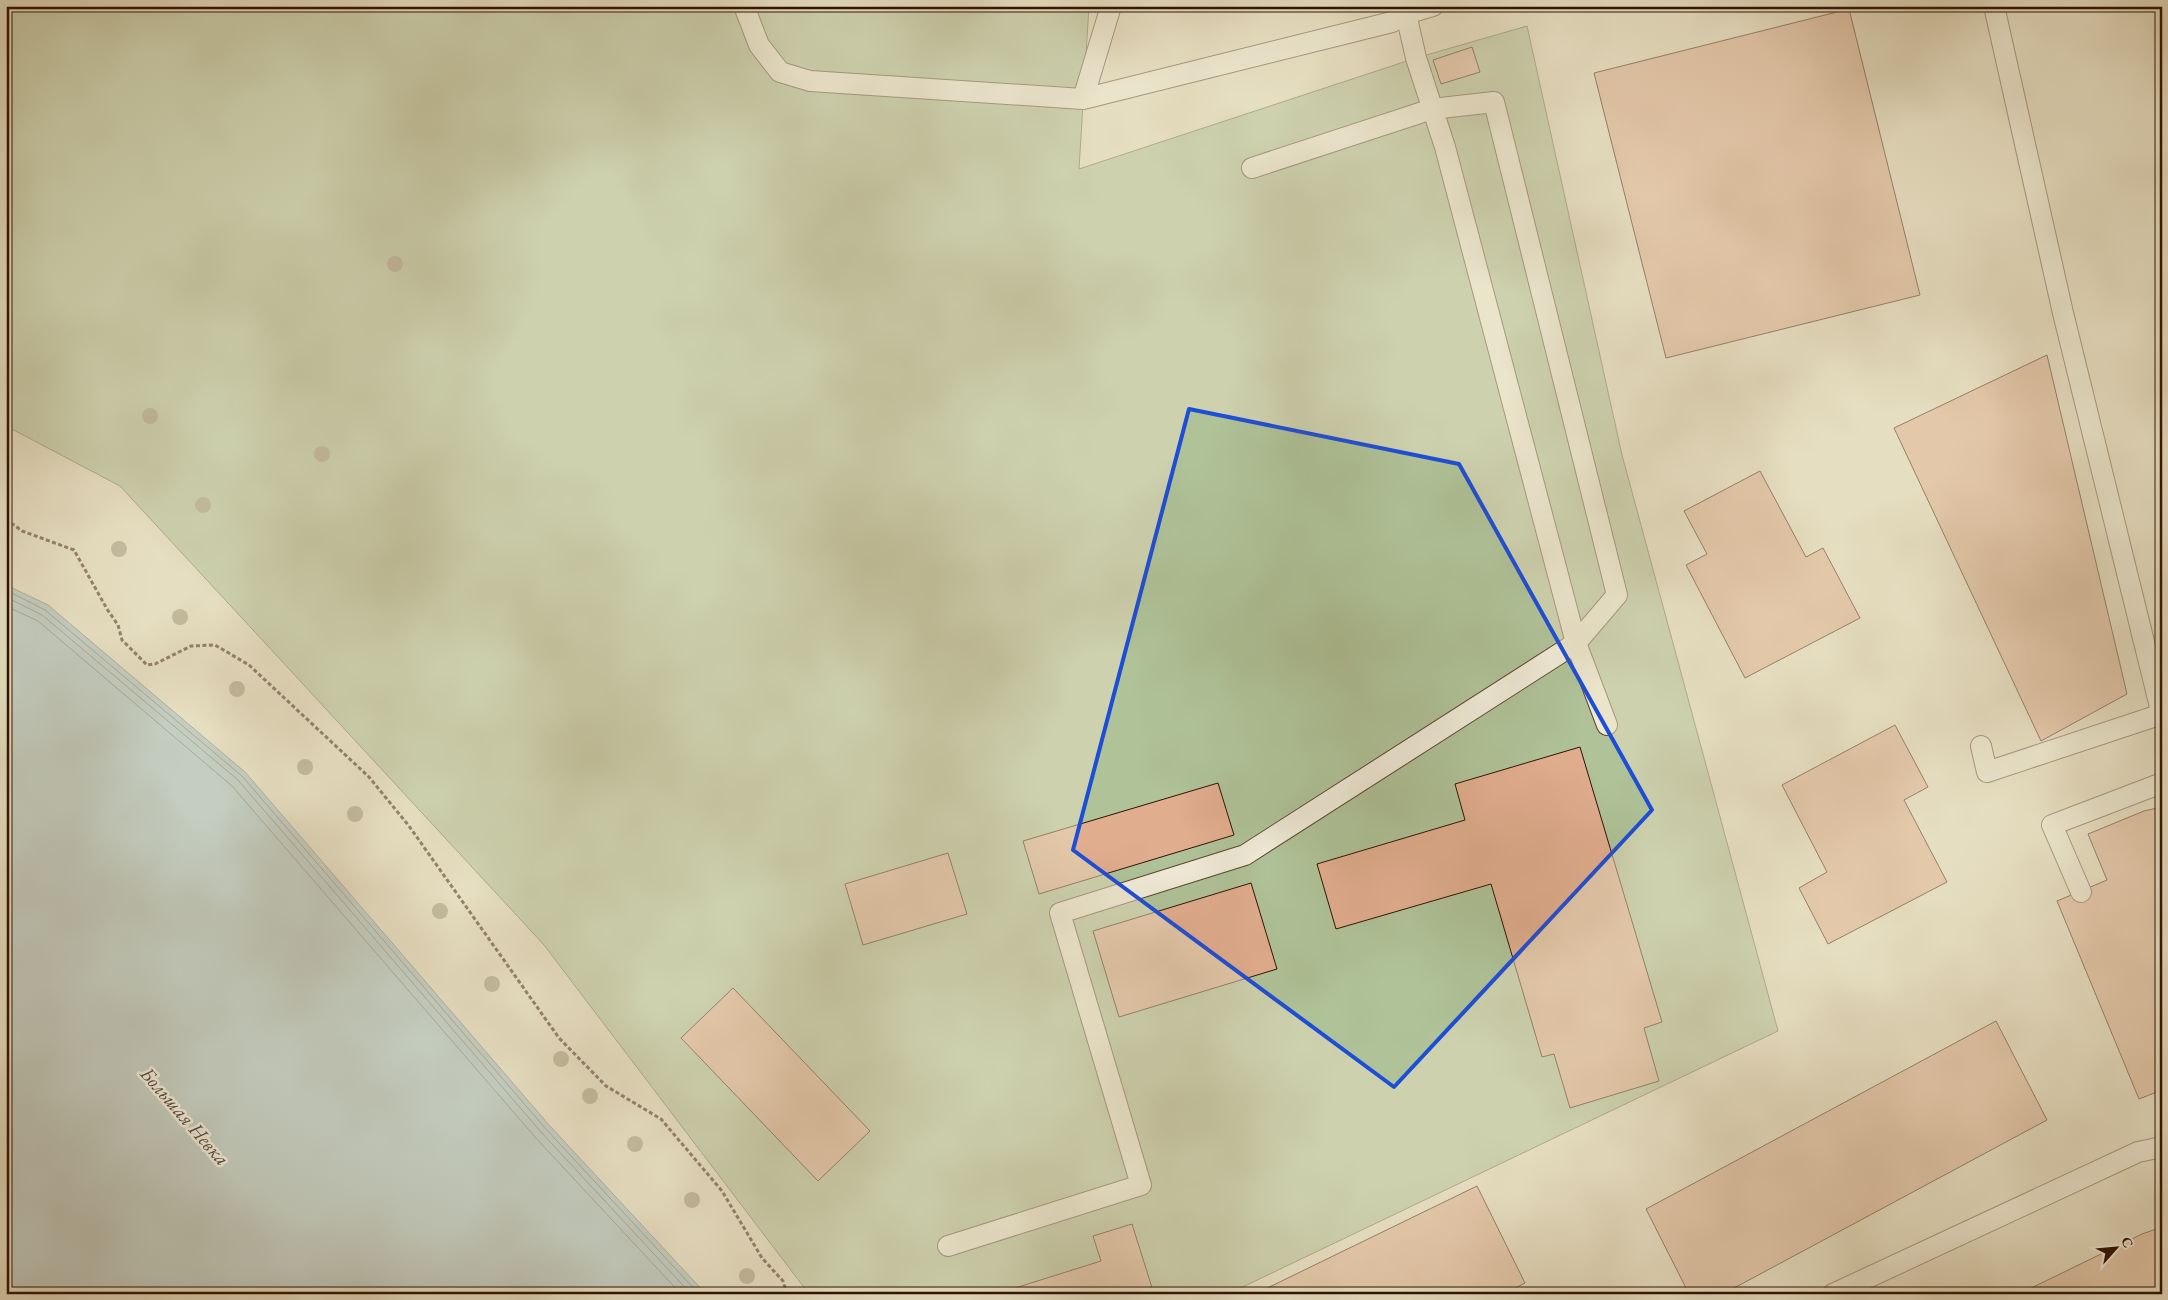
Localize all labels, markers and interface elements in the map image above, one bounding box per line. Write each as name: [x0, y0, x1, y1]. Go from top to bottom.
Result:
water label: Большая Невка: [134, 1060, 235, 1171]
north arrow: [2090, 1222, 2140, 1272]
text: С: [2117, 1234, 2138, 1251]

